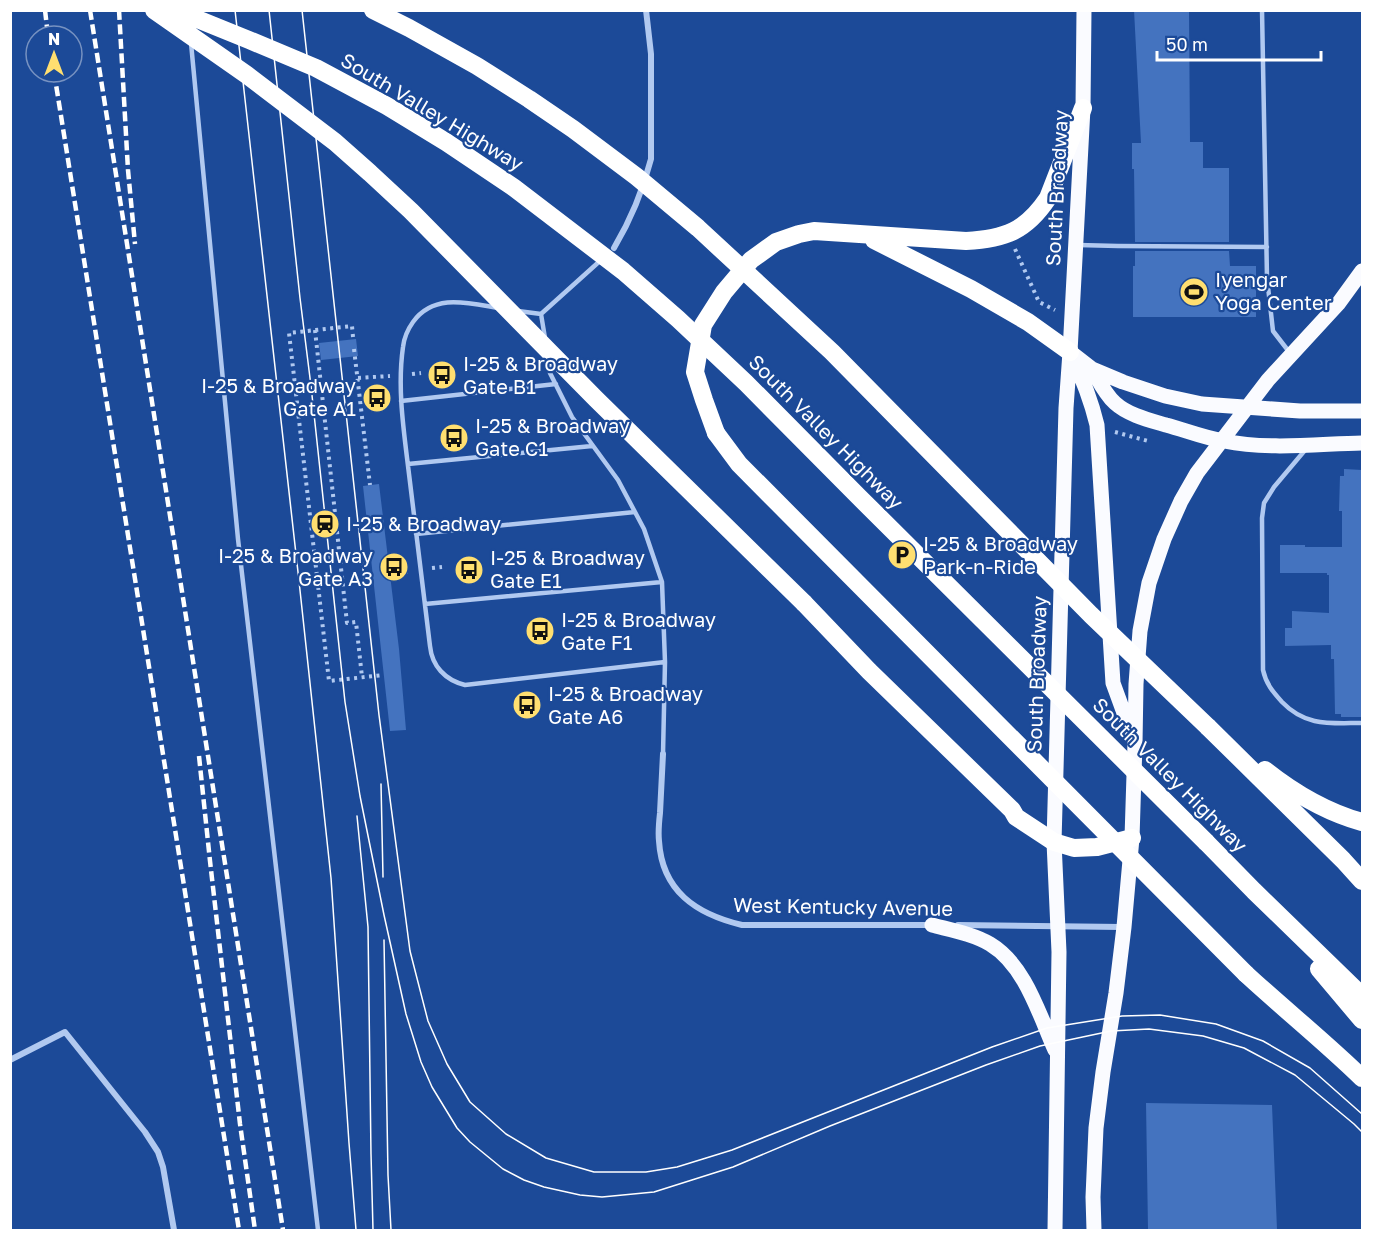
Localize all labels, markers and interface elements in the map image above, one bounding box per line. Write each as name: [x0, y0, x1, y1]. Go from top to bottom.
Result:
north arrow: [24, 24, 84, 84]
scale bar: [1157, 24, 1320, 62]
text: N: [48, 29, 60, 49]
text: 50 m: [1166, 33, 1208, 55]
street label: South Valley Highway: [337, 47, 528, 175]
street label: South Broadway: [1040, 109, 1072, 267]
place label: Iyengar Yoga Center: [1215, 267, 1332, 314]
sports icon: Iyengar Yoga Center: [1178, 276, 1210, 308]
street label: South Valley Highway: [744, 349, 909, 514]
place label: I-25 & Broadway Gate B1: [463, 351, 618, 398]
bus stop icon: I-25 & Broadway Gate B1: [426, 359, 458, 391]
place label: I-25 & Broadway Gate A1: [201, 373, 356, 420]
bus stop icon: I-25 & Broadway Gate A1: [361, 382, 393, 414]
place label: I-25 & Broadway Gate C1: [475, 413, 630, 460]
bus stop icon: I-25 & Broadway Gate C1: [438, 422, 470, 454]
station icon: I-25 & Broadway: [309, 508, 341, 540]
place label: I-25 & Broadway: [346, 511, 501, 535]
place label: I-25 & Broadway Park-n-Ride: [923, 531, 1078, 578]
parking icon: I-25 & Broadway Park-n-Ride: [886, 539, 918, 571]
place label: I-25 & Broadway Gate A3: [218, 543, 373, 590]
place label: I-25 & Broadway Gate E1: [490, 545, 645, 592]
bus stop icon: I-25 & Broadway Gate A3: [378, 551, 410, 583]
bus stop icon: I-25 & Broadway Gate E1: [453, 554, 485, 586]
street label: South Broadway: [1021, 595, 1051, 753]
place label: I-25 & Broadway Gate F1: [561, 607, 716, 654]
bus stop icon: I-25 & Broadway Gate F1: [524, 615, 556, 647]
place label: I-25 & Broadway Gate A6: [548, 681, 703, 728]
bus stop icon: I-25 & Broadway Gate A6: [511, 689, 543, 721]
street label: South Valley Highway: [1088, 692, 1253, 857]
street label: West Kentucky Avenue: [733, 892, 953, 920]

